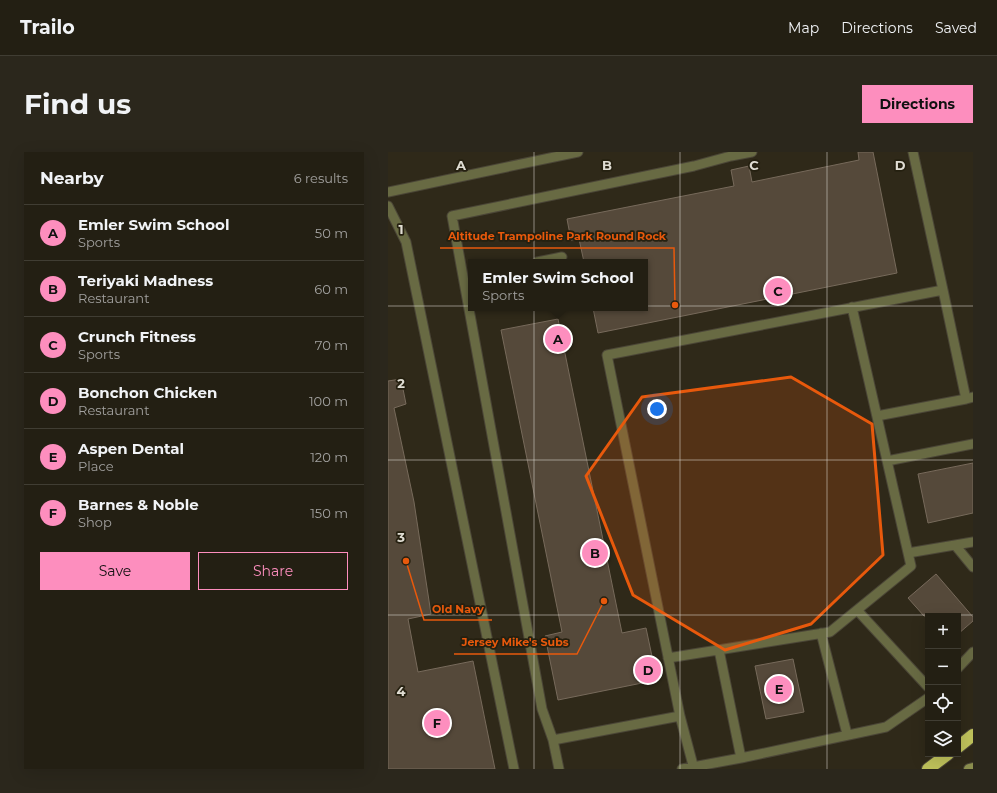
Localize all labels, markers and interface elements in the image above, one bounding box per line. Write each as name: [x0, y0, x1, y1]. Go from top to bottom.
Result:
text: Trailo: [20, 16, 75, 39]
text: Map: [788, 19, 819, 37]
text: Directions: [841, 19, 913, 37]
text: Saved: [935, 19, 977, 37]
button: Directions: [862, 85, 973, 123]
text: Find us: [24, 87, 131, 121]
text: A: [455, 157, 467, 173]
text: B: [602, 157, 612, 173]
text: C: [749, 157, 759, 173]
text: D: [895, 157, 906, 173]
text: Nearby: [40, 168, 104, 188]
text: 6 results: [294, 170, 348, 186]
text: Emler Swim School: [78, 215, 229, 234]
text: 1: [398, 221, 404, 237]
text: A: [48, 225, 58, 241]
text: 50 m: [315, 225, 348, 241]
callout: Altitude Trampoline Park Round Rock: [440, 225, 674, 248]
text: Altitude Trampoline Park Round Rock: [447, 229, 667, 243]
text: Sports: [78, 234, 120, 250]
popup: [468, 259, 648, 311]
text: Emler Swim School: [482, 268, 634, 287]
text: Teriyaki Madness: [78, 271, 213, 290]
pin: C: [765, 276, 791, 306]
text: B: [48, 281, 58, 297]
text: 60 m: [314, 281, 348, 297]
text: Sports: [482, 287, 524, 303]
text: Restaurant: [78, 290, 149, 306]
pin: A: [545, 324, 571, 354]
text: Crunch Fitness: [78, 327, 196, 346]
text: C: [48, 337, 58, 353]
text: 70 m: [315, 337, 348, 353]
text: Sports: [78, 346, 120, 362]
text: 2: [397, 375, 405, 391]
text: Bonchon Chicken: [78, 383, 217, 402]
text: D: [48, 393, 58, 409]
text: 100 m: [309, 393, 348, 409]
your location: [647, 399, 667, 419]
text: Restaurant: [78, 402, 149, 418]
text: Aspen Dental: [78, 439, 184, 458]
text: E: [49, 449, 57, 465]
text: 120 m: [310, 449, 348, 465]
text: Place: [78, 458, 114, 474]
text: Barnes & Noble: [78, 495, 199, 514]
text: F: [49, 505, 57, 521]
text: 150 m: [310, 505, 348, 521]
text: Shop: [78, 514, 112, 530]
text: 3: [396, 529, 405, 545]
pin: B: [582, 538, 608, 568]
button: Save: [40, 552, 190, 590]
button: Share: [198, 552, 348, 590]
callout: Old Navy: [424, 597, 492, 620]
text: Old Navy: [432, 602, 484, 616]
map controls: [925, 613, 961, 757]
button: +: [925, 613, 961, 649]
callout: Jersey Mike's Subs: [454, 631, 577, 654]
text: Jersey Mike's Subs: [460, 635, 569, 649]
button: −: [925, 649, 961, 685]
pin: D: [635, 655, 661, 685]
pin: E: [766, 674, 792, 704]
text: 4: [397, 683, 406, 699]
button: locate: [925, 685, 961, 721]
pin: F: [424, 708, 450, 738]
button: layers: [925, 721, 961, 757]

